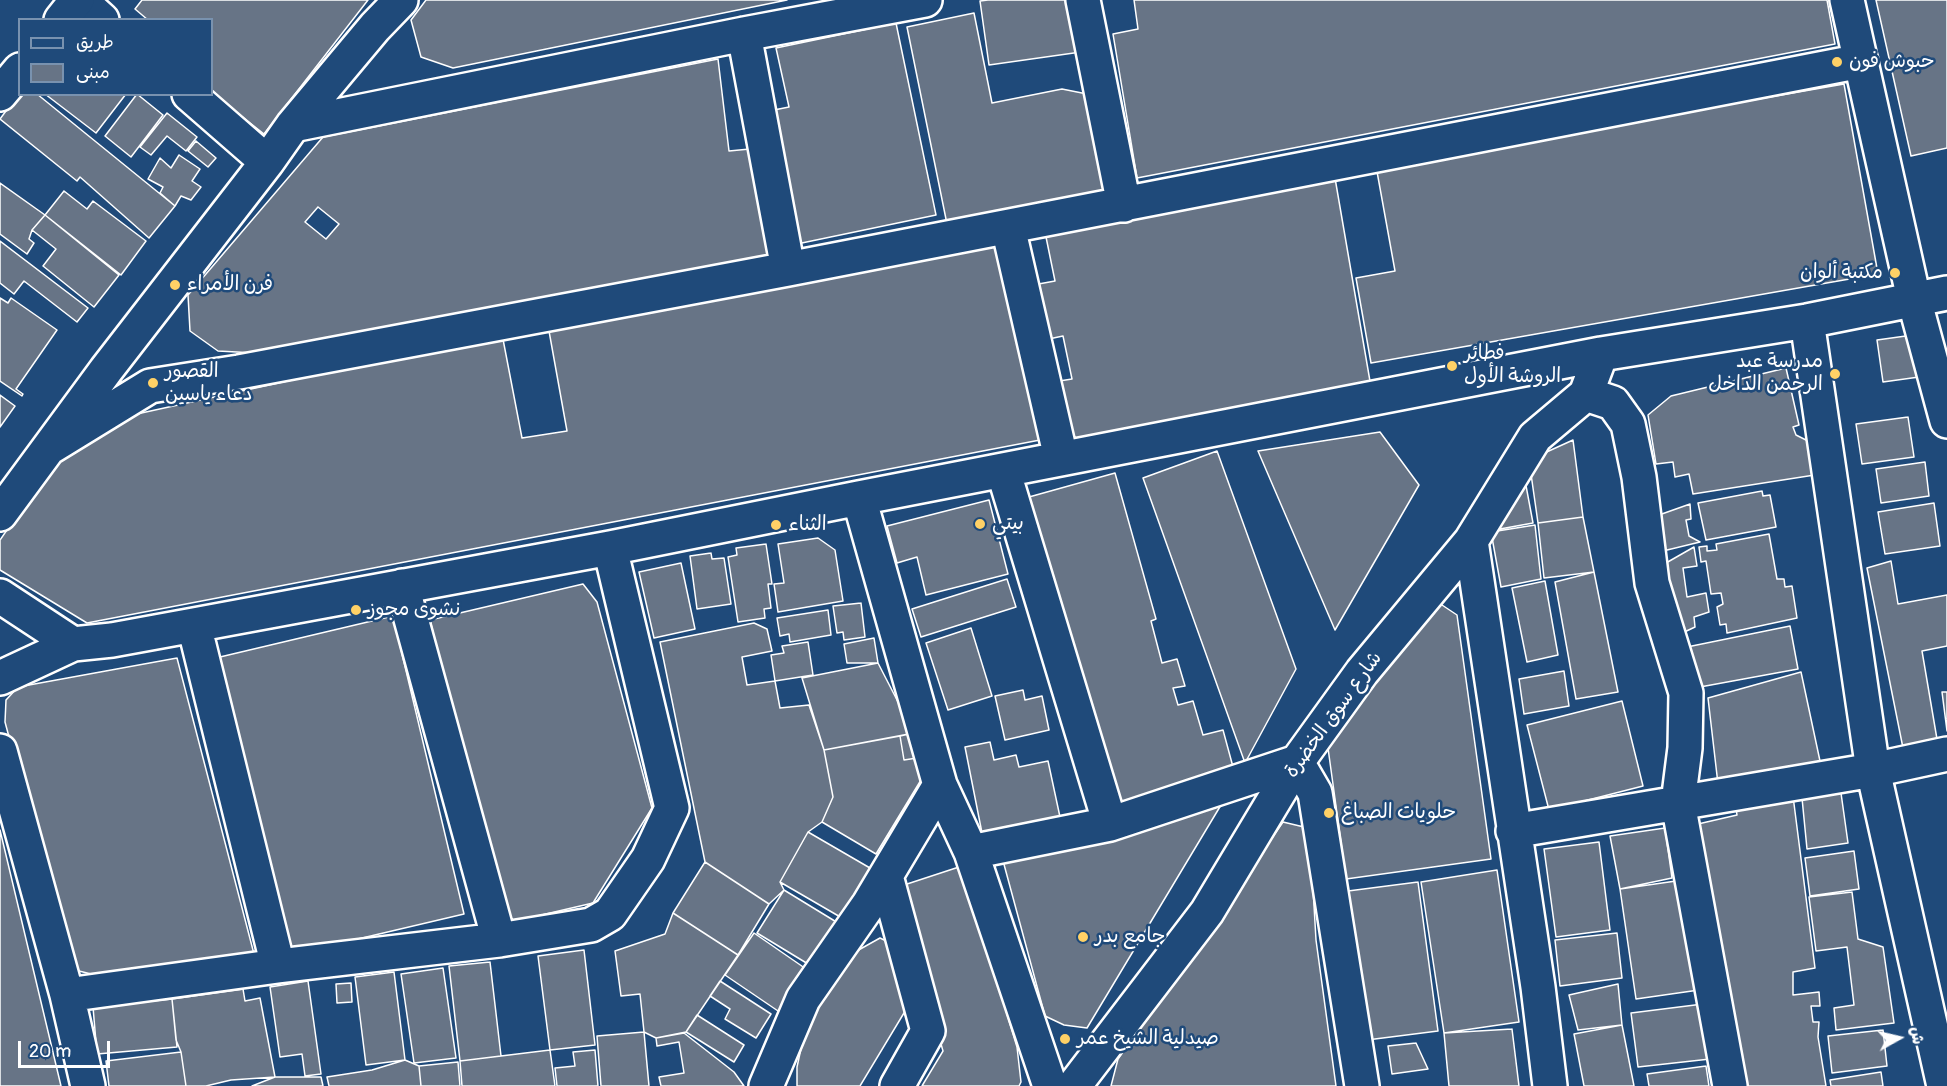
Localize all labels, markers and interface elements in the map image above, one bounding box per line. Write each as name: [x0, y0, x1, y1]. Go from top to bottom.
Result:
legend: [18, 18, 213, 96]
text: طريق: [76, 31, 114, 54]
place label: حبوش فون: [1849, 50, 1935, 74]
marker: حبوش فون: [1830, 55, 1844, 69]
text: مبنى: [76, 61, 110, 84]
place label: مكتبة ألوان: [1800, 261, 1883, 285]
marker: مكتبة ألوان: [1888, 266, 1902, 280]
place label: فرن اﻷمراء: [187, 273, 273, 297]
marker: فرن اﻷمراء: [168, 278, 182, 292]
place label: فطائر الروشة الأول: [1464, 342, 1561, 389]
place label: مدرسة عبد الرحمن الداخل: [1708, 350, 1823, 397]
marker: فطائر الروشة الأول: [1445, 359, 1459, 373]
place label: القصور دعاء ياسين: [165, 360, 252, 407]
marker: مدرسة عبد الرحمن الداخل: [1828, 367, 1842, 381]
marker: القصور دعاء ياسين: [146, 376, 160, 390]
place label: بيتي: [992, 512, 1024, 536]
place label: الثناء: [788, 513, 827, 537]
marker: بيتي: [973, 517, 987, 531]
marker: الثناء: [769, 518, 783, 532]
place label: نشوى مجوز: [368, 598, 460, 622]
marker: نشوى مجوز: [349, 603, 363, 617]
street label: شارع سوق الخضرة: [1280, 647, 1388, 783]
place label: حلويات الصباغ: [1341, 801, 1456, 825]
marker: حلويات الصباغ: [1322, 806, 1336, 820]
place label: جامع بدر: [1095, 925, 1166, 949]
marker: جامع بدر: [1076, 930, 1090, 944]
north arrow: [1869, 1008, 1929, 1068]
text: ش: [1906, 1025, 1928, 1046]
place label: صيدلية الشيخ عمر: [1077, 1027, 1219, 1051]
scale bar: [21, 1029, 112, 1067]
marker: صيدلية الشيخ عمر: [1058, 1032, 1072, 1046]
text: 20 m: [29, 1040, 71, 1063]

